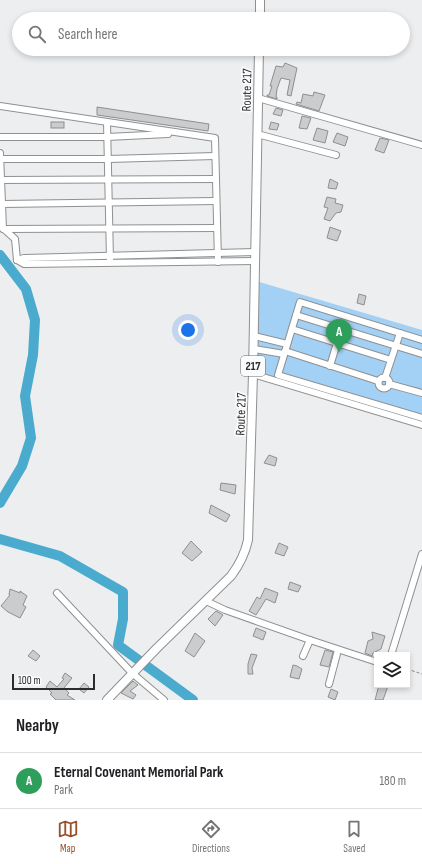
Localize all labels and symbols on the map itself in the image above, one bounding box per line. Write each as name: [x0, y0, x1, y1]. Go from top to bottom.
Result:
street label: Route 217: [239, 68, 255, 112]
pin: A: [326, 319, 352, 352]
your location: [178, 320, 198, 340]
road number: 217: [241, 356, 265, 376]
street label: Route 217: [232, 391, 250, 436]
scale bar: [12, 672, 95, 691]

